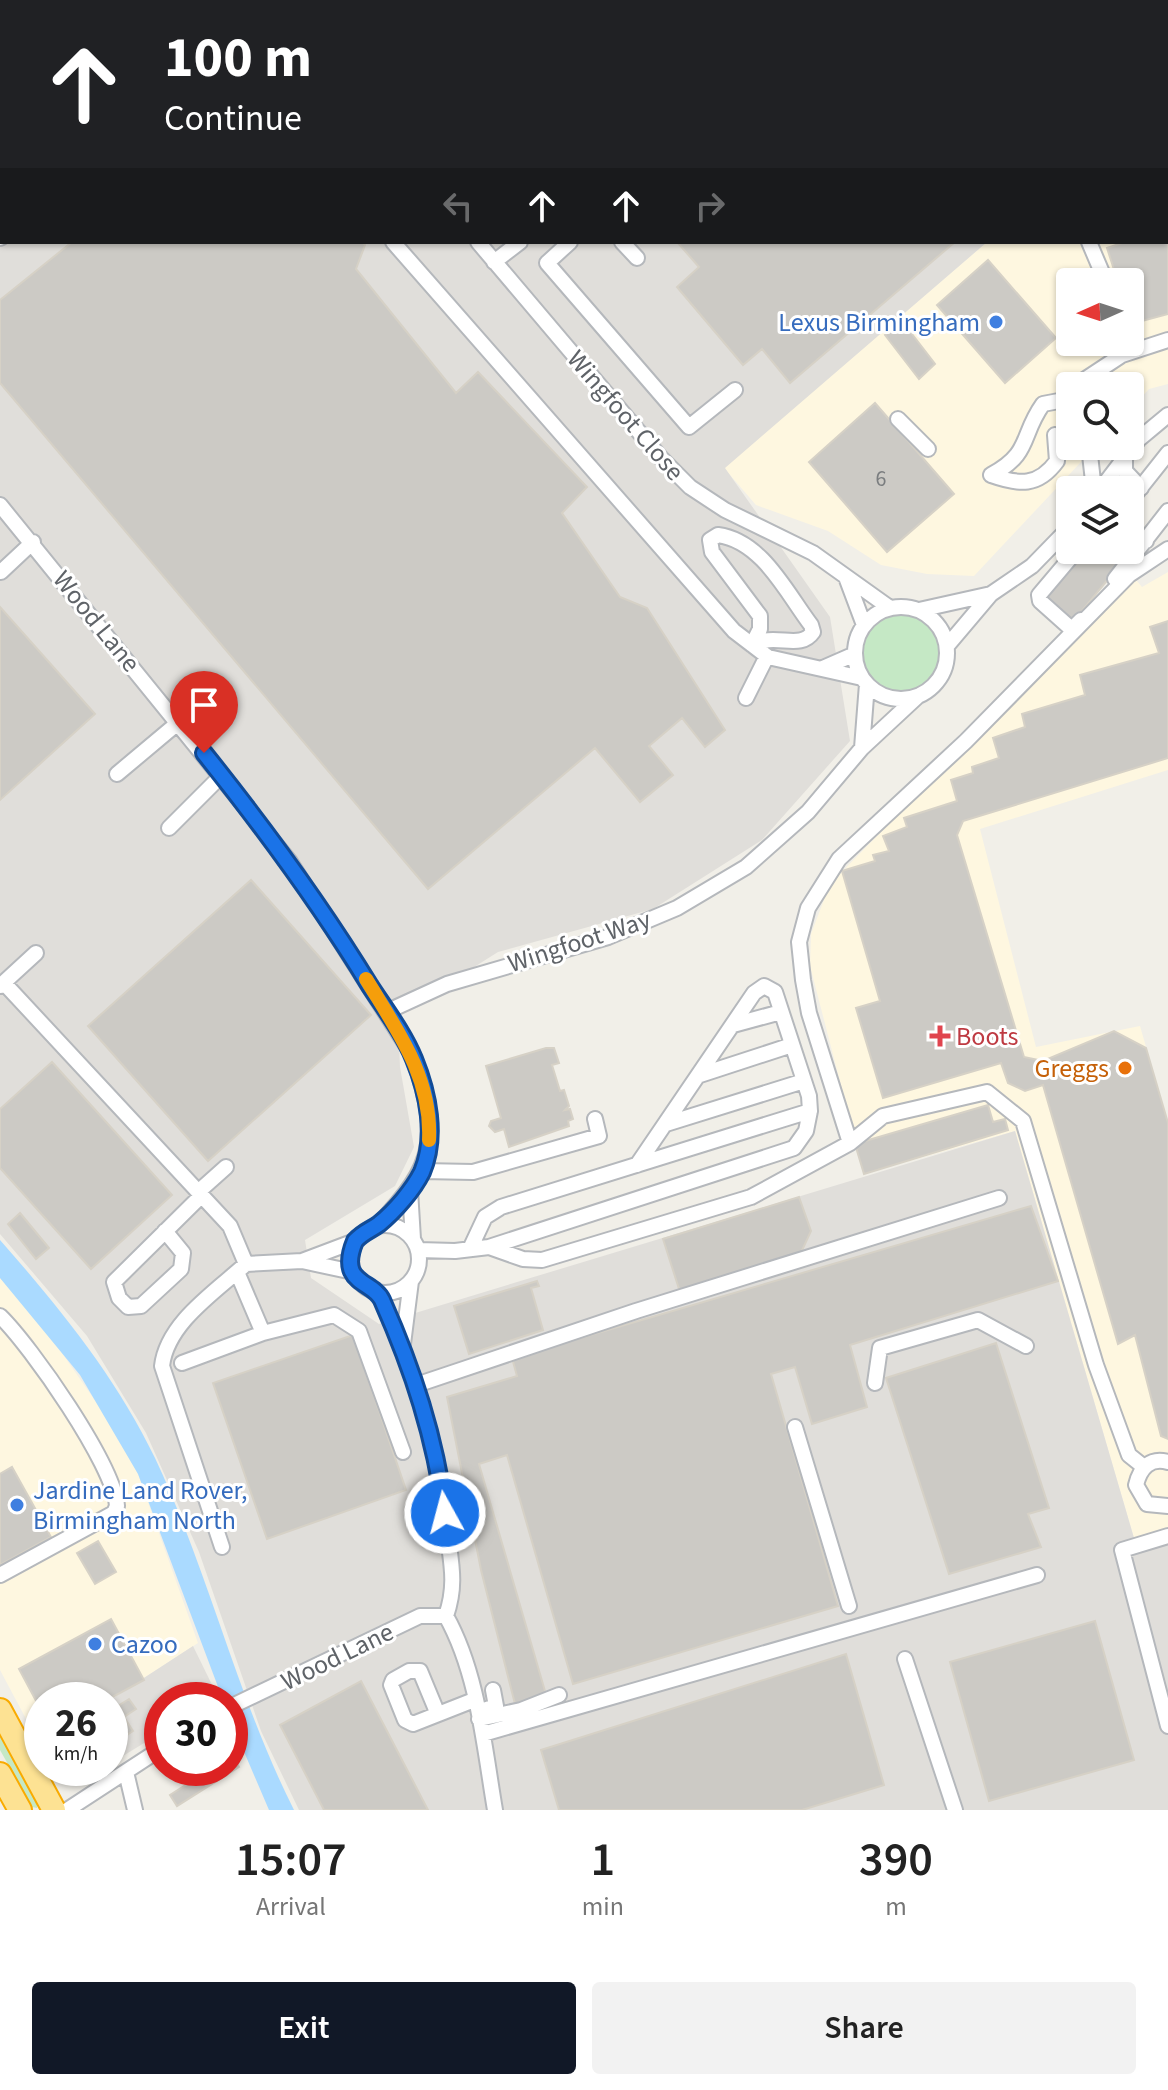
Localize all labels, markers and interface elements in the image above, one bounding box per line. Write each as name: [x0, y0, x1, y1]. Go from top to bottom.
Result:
text: 100 m: [164, 19, 312, 98]
icon: ahead: [32, 32, 136, 136]
text: Continue: [164, 93, 302, 144]
icon: left: [436, 184, 480, 228]
icon: ahead: [520, 184, 564, 228]
icon: ahead: [604, 184, 648, 228]
icon: right: [688, 184, 732, 228]
north arrow: [1056, 268, 1144, 356]
map controls: [1056, 268, 1144, 564]
place label: Lexus Birmingham: [778, 304, 980, 341]
marker: Lexus Birmingham: [987, 313, 1005, 331]
street label: Wingfoot Close: [558, 342, 693, 489]
button: search: [1056, 372, 1144, 460]
house number: 6: [876, 463, 887, 495]
button: layers: [1056, 476, 1144, 564]
street label: Wood Lane: [44, 563, 149, 680]
pin: [170, 671, 238, 753]
icon: arrive: [182, 683, 226, 727]
street label: Wingfoot Way: [503, 901, 655, 982]
place label: Boots: [956, 1018, 1019, 1055]
marker: Boots: [931, 1027, 949, 1045]
place label: Greggs: [1034, 1050, 1109, 1087]
marker: Greggs: [1116, 1059, 1134, 1077]
position arrow: [403, 1471, 487, 1555]
place label: Jardine Land Rover, Birmingham North: [33, 1472, 248, 1539]
marker: Jardine Land Rover, Birmingham North: [8, 1496, 26, 1514]
street label: Wood Lane: [275, 1613, 400, 1700]
place label: Cazoo: [111, 1626, 178, 1663]
marker: Cazoo: [86, 1635, 104, 1653]
speed limit sign: 30: [144, 1682, 248, 1786]
text: 26: [55, 1695, 97, 1752]
text: km/h: [54, 1740, 98, 1768]
text: 15:07: [235, 1826, 347, 1894]
text: 1: [591, 1826, 615, 1894]
text: 390: [859, 1826, 933, 1894]
text: Arrival: [256, 1888, 326, 1925]
text: min: [582, 1888, 624, 1925]
text: m: [885, 1888, 907, 1925]
button: Exit: [32, 1982, 576, 2074]
button: Share: [592, 1982, 1136, 2074]

